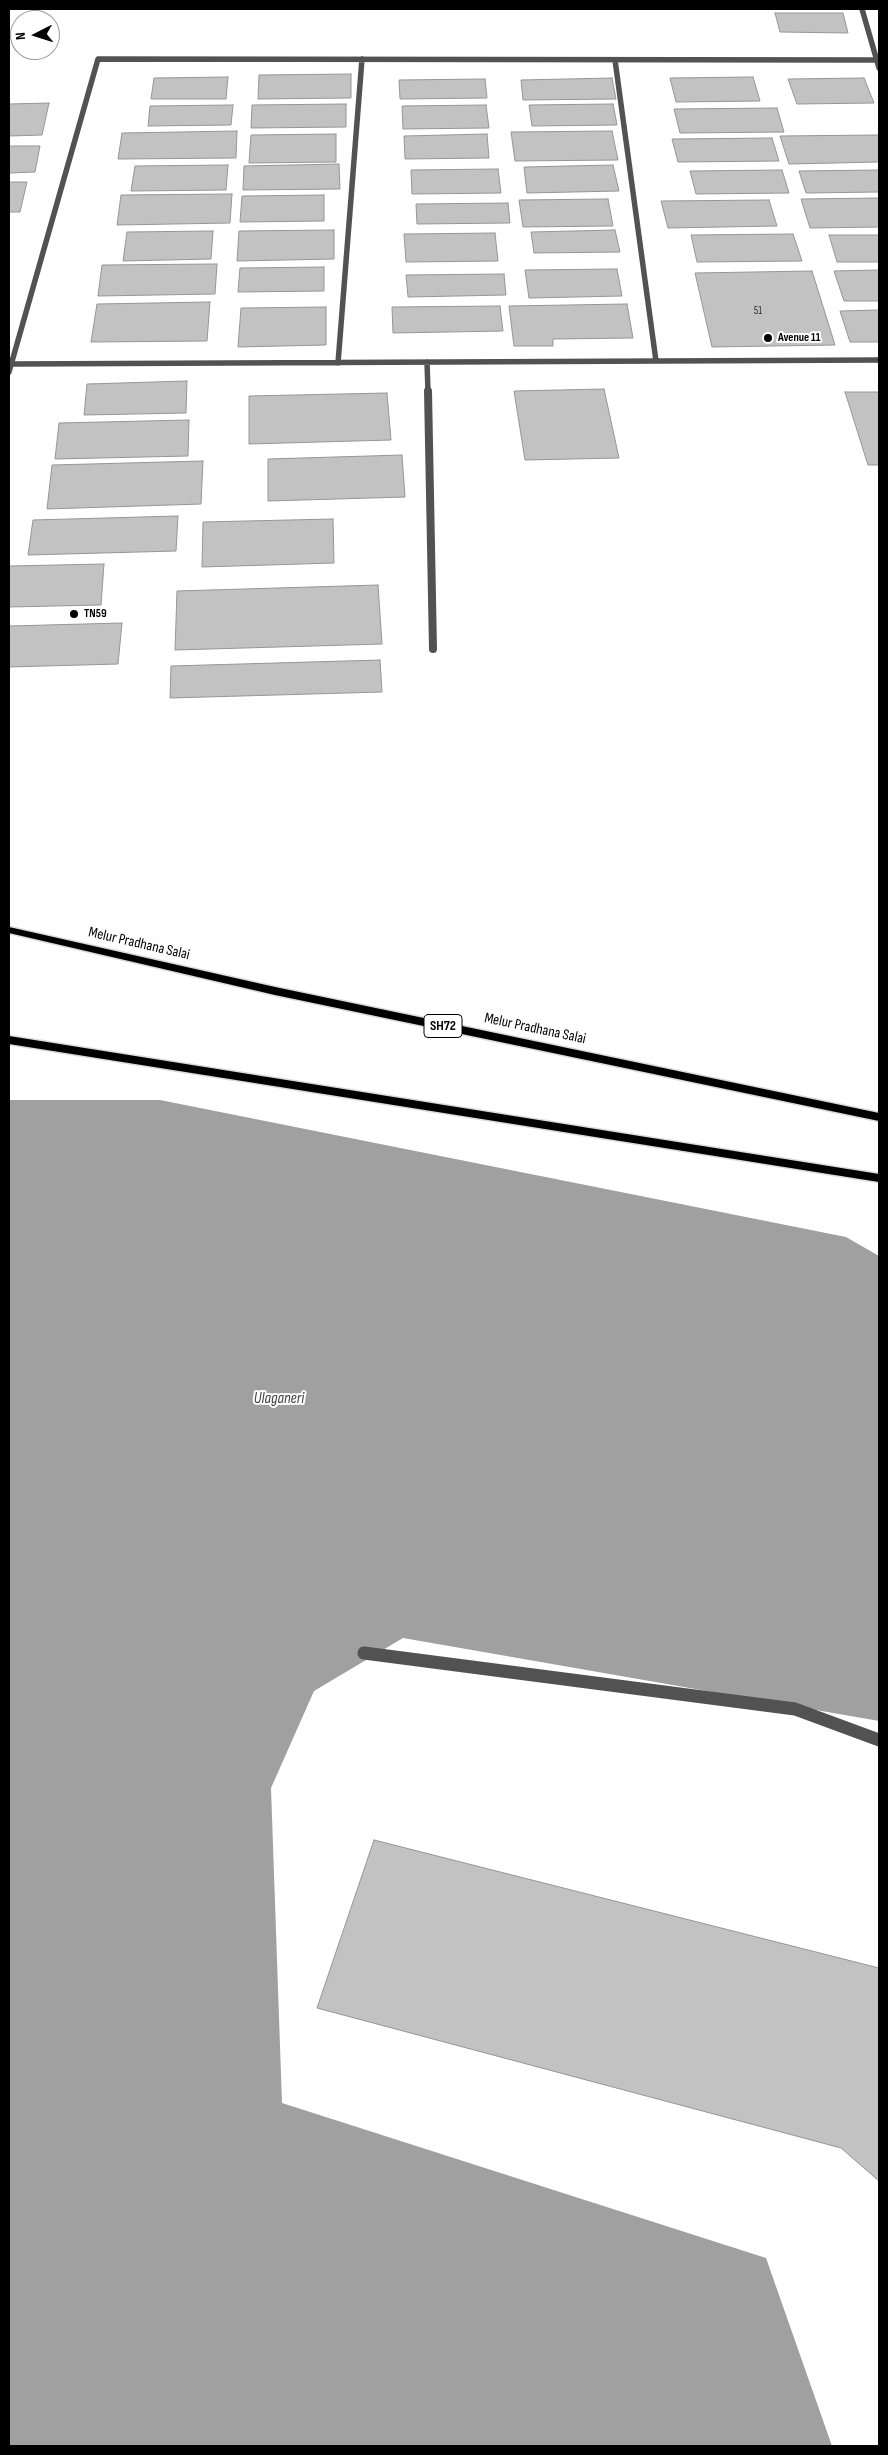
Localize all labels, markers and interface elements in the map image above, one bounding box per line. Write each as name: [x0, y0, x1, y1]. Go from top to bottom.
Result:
north arrow: [10, 10, 60, 60]
text: N: [12, 32, 29, 41]
house number: 51: [754, 304, 762, 318]
place label: Avenue 11: [778, 331, 820, 345]
marker: Avenue 11: [762, 332, 774, 344]
place label: TN59: [84, 607, 107, 621]
marker: TN59: [68, 608, 80, 620]
street label: Melur Pradhana Salai: [87, 924, 191, 964]
street label: Melur Pradhana Salai: [483, 1009, 587, 1049]
road number: SH72: [424, 1014, 462, 1038]
water label: Ulaganeri: [254, 1389, 304, 1409]

